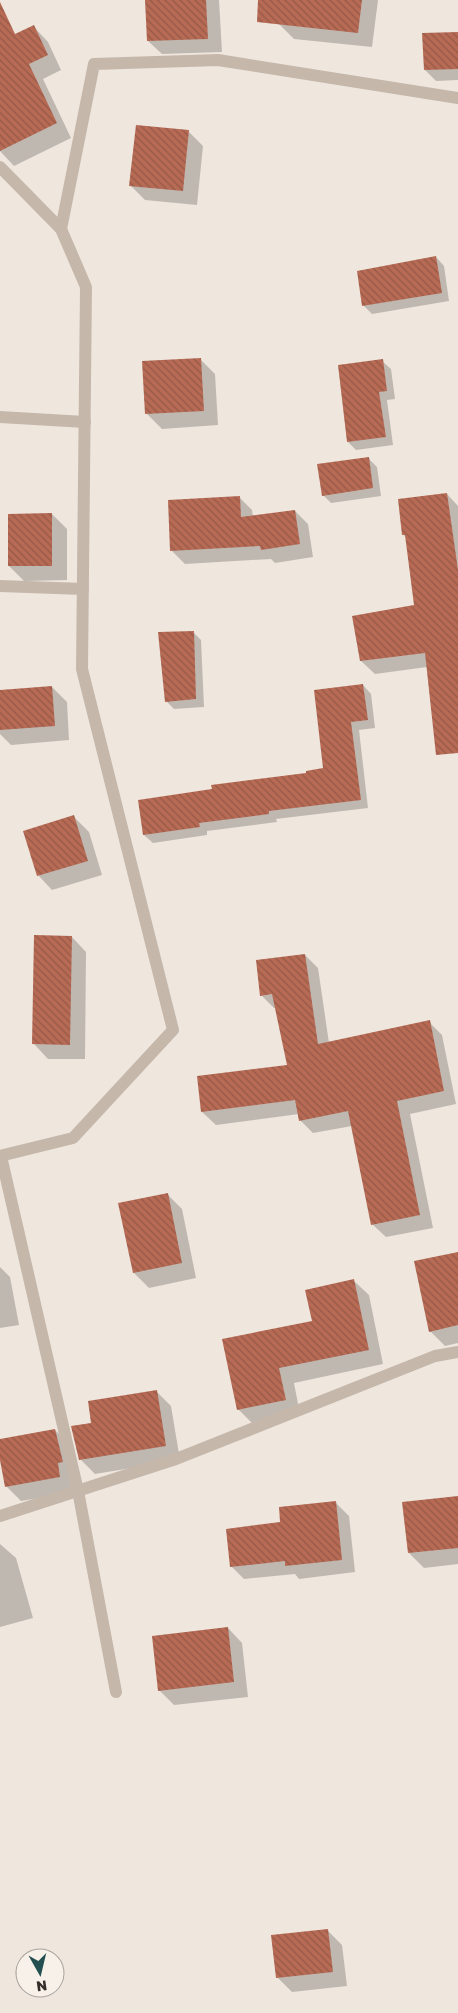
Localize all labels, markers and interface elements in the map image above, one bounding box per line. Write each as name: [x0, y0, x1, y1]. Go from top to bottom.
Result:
north arrow: [15, 1948, 65, 1998]
text: N: [35, 1977, 48, 1996]

